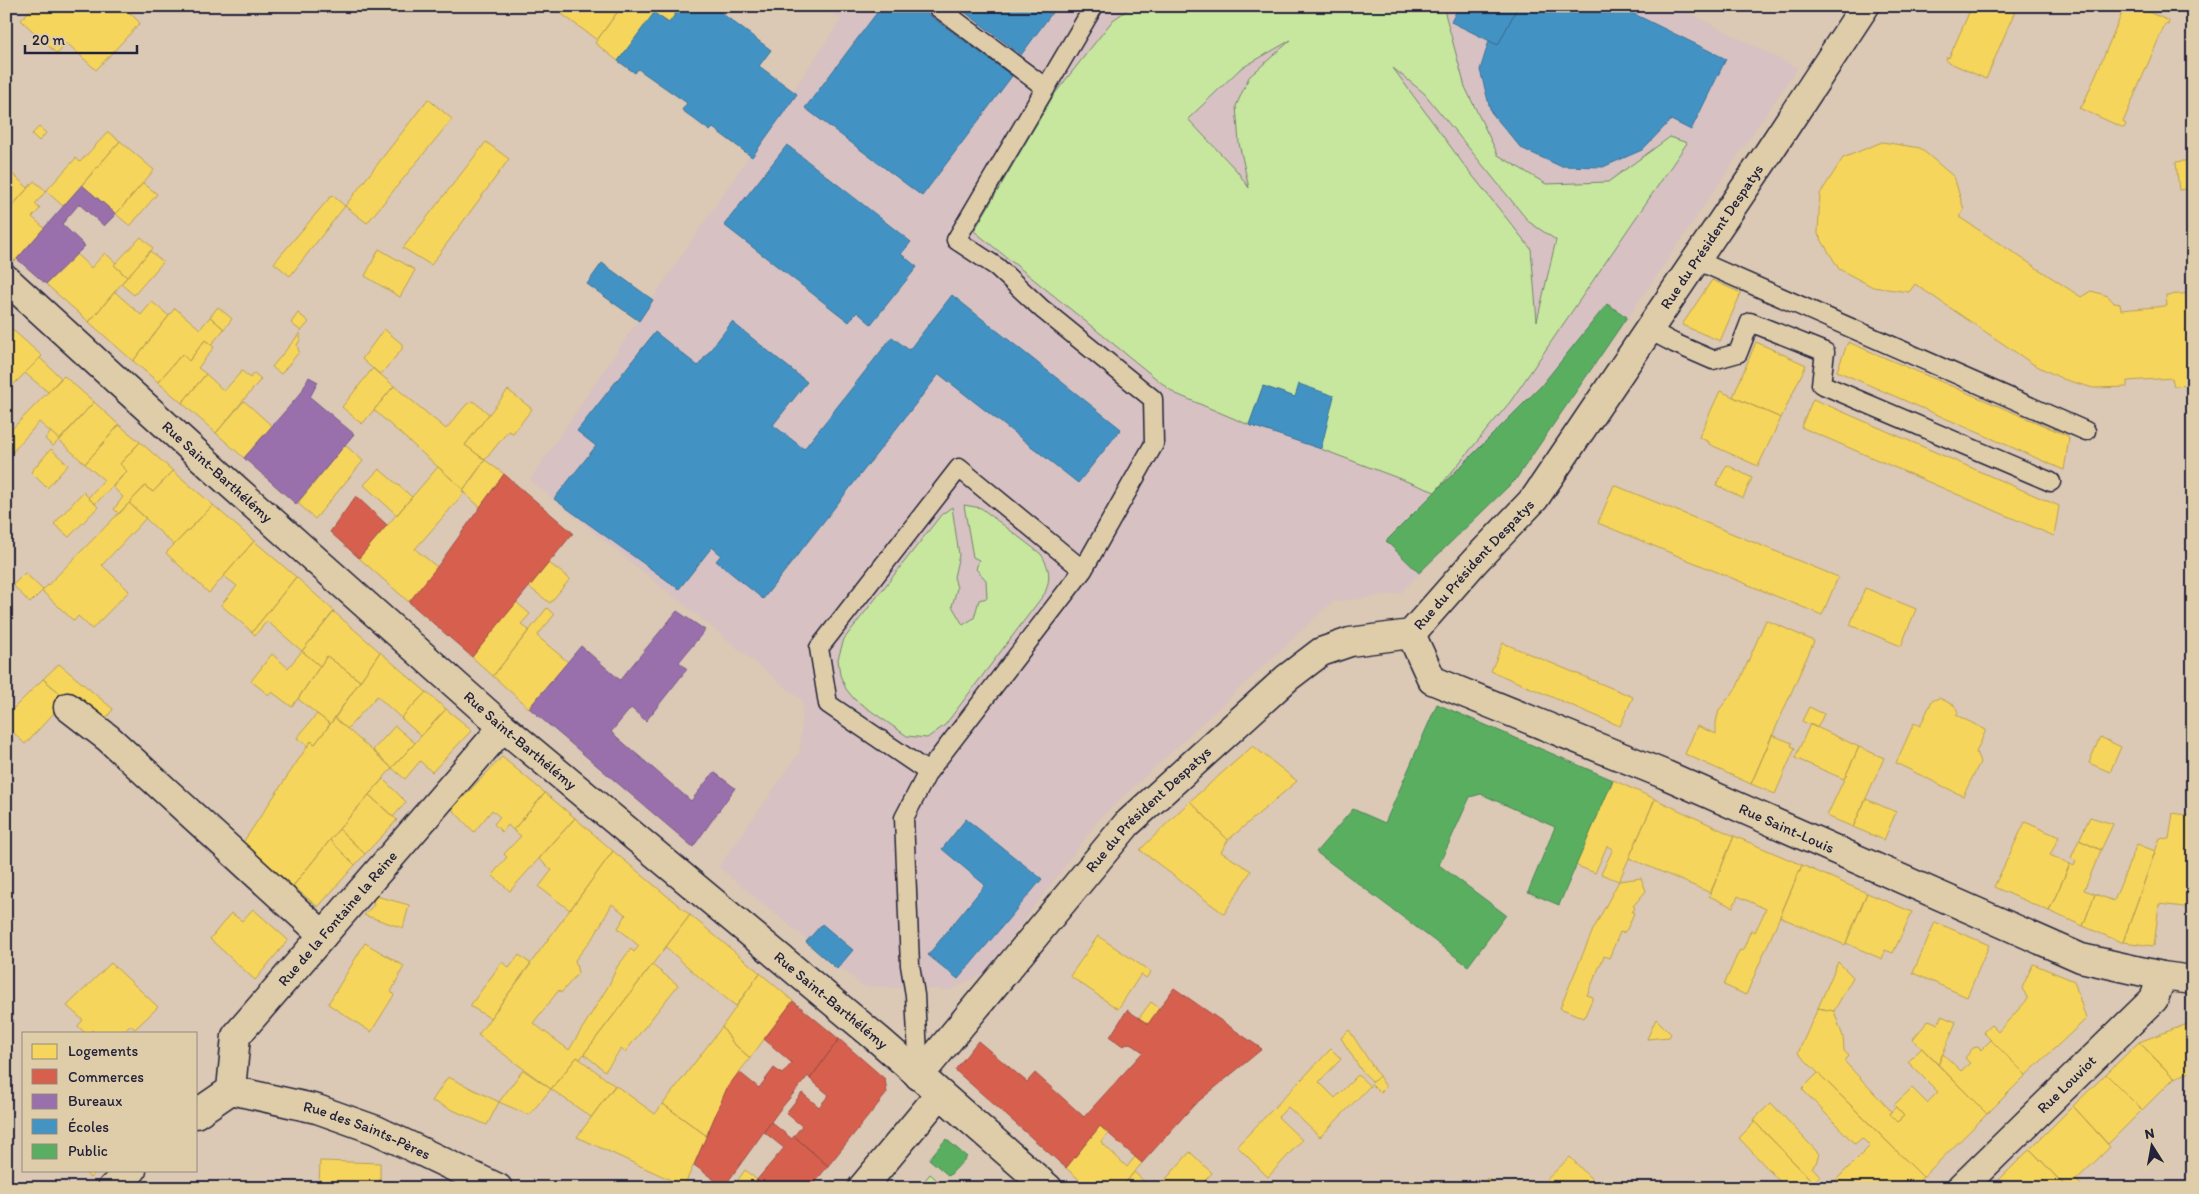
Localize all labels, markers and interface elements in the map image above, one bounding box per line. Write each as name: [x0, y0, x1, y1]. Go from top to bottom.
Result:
scale bar: [25, 22, 138, 54]
text: 20 m: [32, 31, 66, 49]
street label: Rue du Président Despatys: [1657, 161, 1767, 312]
street label: Rue Saint-Barthélémy: [158, 417, 276, 526]
street label: Rue du Président Despatys: [1410, 495, 1538, 634]
street label: Rue Saint-Barthélémy: [460, 687, 580, 794]
street label: Rue du Président Despatys: [1082, 743, 1215, 876]
street label: Rue Saint-Louis: [1736, 799, 1837, 857]
street label: Rue de la Fontaine la Reine: [274, 847, 401, 990]
street label: Rue Saint-Barthélémy: [770, 948, 892, 1053]
legend: [22, 1032, 198, 1172]
text: Logements: [68, 1042, 139, 1060]
street label: Rue Louviot: [2034, 1051, 2100, 1117]
text: Commerces: [68, 1068, 144, 1086]
text: Bureaux: [68, 1092, 122, 1110]
street label: Rue des Saints-Pères: [302, 1097, 433, 1164]
text: Écoles: [68, 1118, 109, 1136]
north arrow: [2126, 1122, 2176, 1172]
text: N: [2143, 1124, 2156, 1143]
text: Public: [68, 1142, 108, 1160]

